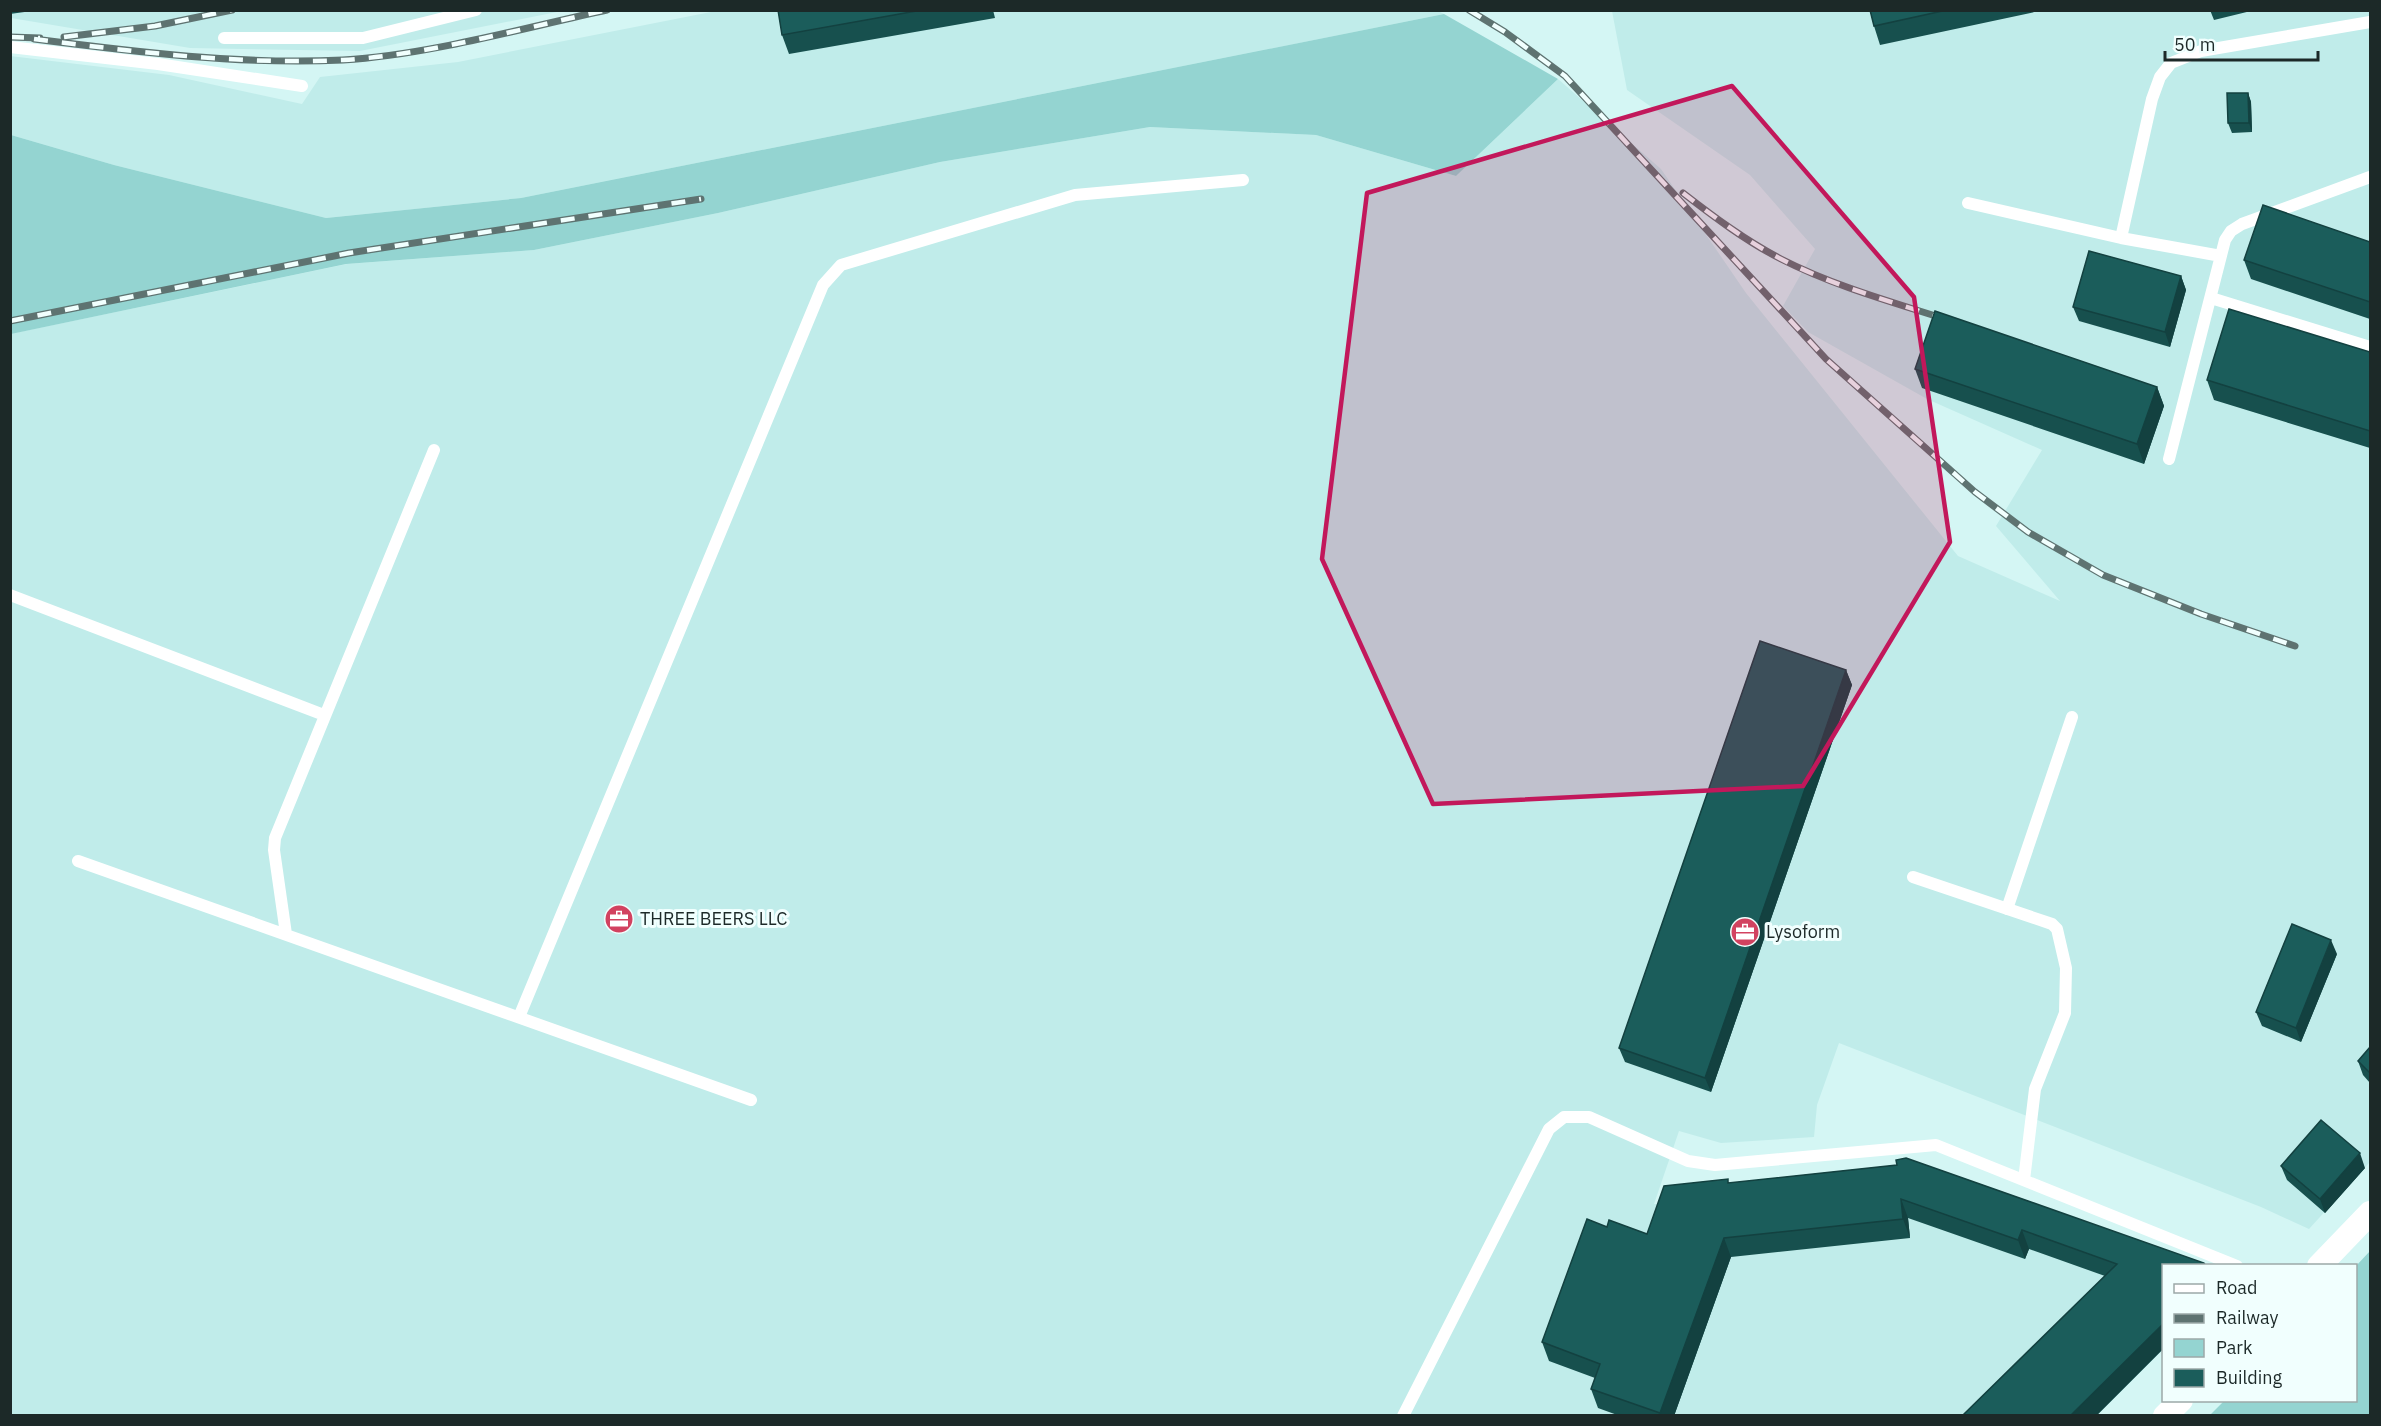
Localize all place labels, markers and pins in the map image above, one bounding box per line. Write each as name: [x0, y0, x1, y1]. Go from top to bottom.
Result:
office icon: THREE BEERS LLC: [603, 903, 635, 935]
place label: THREE BEERS LLC: [640, 907, 787, 930]
office icon: Lysoform: [1729, 916, 1761, 948]
place label: Lysoform: [1766, 920, 1840, 943]

